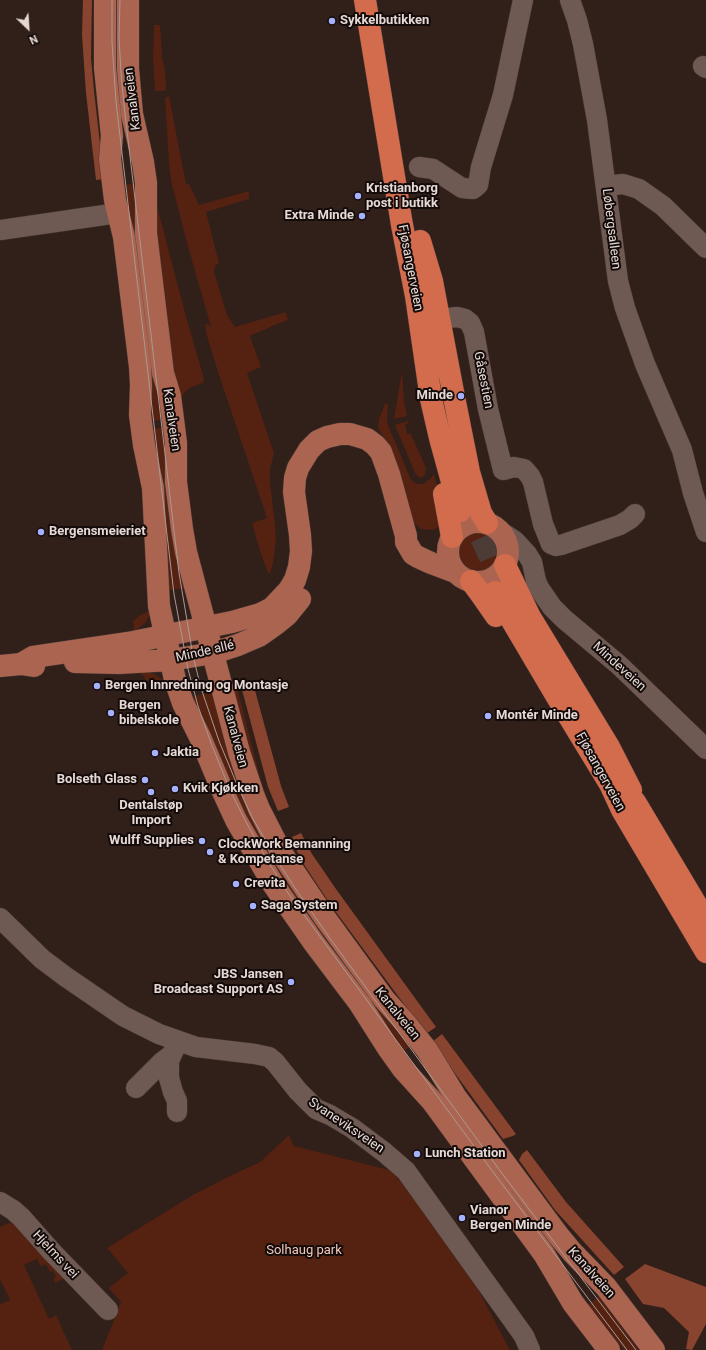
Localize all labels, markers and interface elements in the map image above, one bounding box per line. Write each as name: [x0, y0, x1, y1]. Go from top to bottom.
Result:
north arrow: [8, 8, 48, 48]
place label: Sykkelbutikken: [340, 13, 429, 29]
marker: Sykkelbutikken: [327, 16, 337, 26]
text: N: [27, 32, 40, 47]
street label: Kanalveien: [121, 67, 145, 131]
place label: Kristianborg post i butikk: [366, 181, 438, 212]
street label: Løbergsalleen: [598, 188, 624, 270]
marker: Kristianborg post i butikk: [353, 191, 363, 201]
place label: Extra Minde: [284, 208, 354, 224]
marker: Extra Minde: [357, 211, 367, 221]
street label: Fjøsangerveien: [394, 223, 426, 313]
street label: Gåsestien: [470, 350, 496, 410]
street label: Kanalveien: [159, 388, 183, 452]
place label: Minde: [417, 388, 453, 404]
marker: Minde: [456, 391, 466, 401]
place label: Bergensmeieriet: [49, 524, 146, 540]
marker: Bergensmeieriet: [36, 527, 46, 537]
street label: Minde allé: [174, 638, 236, 666]
street label: Mindeveien: [589, 639, 649, 695]
place label: Bergen Innredning og Montasje: [105, 678, 288, 694]
marker: Bergen Innredning og Montasje: [92, 681, 102, 691]
place label: Bergen bibelskole: [119, 698, 179, 729]
street label: Kanalveien: [219, 705, 251, 769]
marker: Bergen bibelskole: [106, 708, 116, 718]
place label: Montér Minde: [496, 708, 578, 724]
marker: Montér Minde: [483, 711, 493, 721]
street label: Fjøsangerveien: [572, 730, 628, 814]
place label: Jaktia: [163, 745, 199, 761]
marker: Jaktia: [150, 748, 160, 758]
place label: Bolseth Glass: [57, 772, 137, 788]
marker: Bolseth Glass: [140, 775, 150, 785]
place label: Kvik Kjøkken: [183, 781, 258, 797]
marker: Kvik Kjøkken: [170, 784, 180, 794]
marker: Dentalstøp Import: [146, 787, 156, 797]
place label: Dentalstøp Import: [119, 798, 183, 829]
place label: Wulff Supplies: [109, 833, 194, 849]
marker: Wulff Supplies: [197, 836, 207, 846]
place label: ClockWork Bemanning & Kompetanse: [218, 837, 351, 868]
marker: ClockWork Bemanning & Kompetanse: [205, 847, 215, 857]
place label: Crevita: [244, 876, 285, 892]
marker: Crevita: [231, 879, 241, 889]
place label: Saga System: [261, 898, 337, 914]
marker: Saga System: [248, 901, 258, 911]
place label: JBS Jansen Broadcast Support AS: [154, 967, 283, 998]
marker: JBS Jansen Broadcast Support AS: [286, 977, 296, 987]
street label: Kanalveien: [371, 985, 423, 1043]
street label: Svaneviksveien: [305, 1095, 387, 1157]
place label: Lunch Station: [425, 1146, 506, 1162]
marker: Lunch Station: [412, 1149, 422, 1159]
place label: Vianor Bergen Minde: [470, 1203, 551, 1234]
marker: Vianor Bergen Minde: [457, 1213, 467, 1223]
street label: Hjelms vei: [29, 1228, 81, 1282]
park label: Solhaug park: [266, 1243, 342, 1259]
street label: Kanalveien: [564, 1244, 618, 1302]

